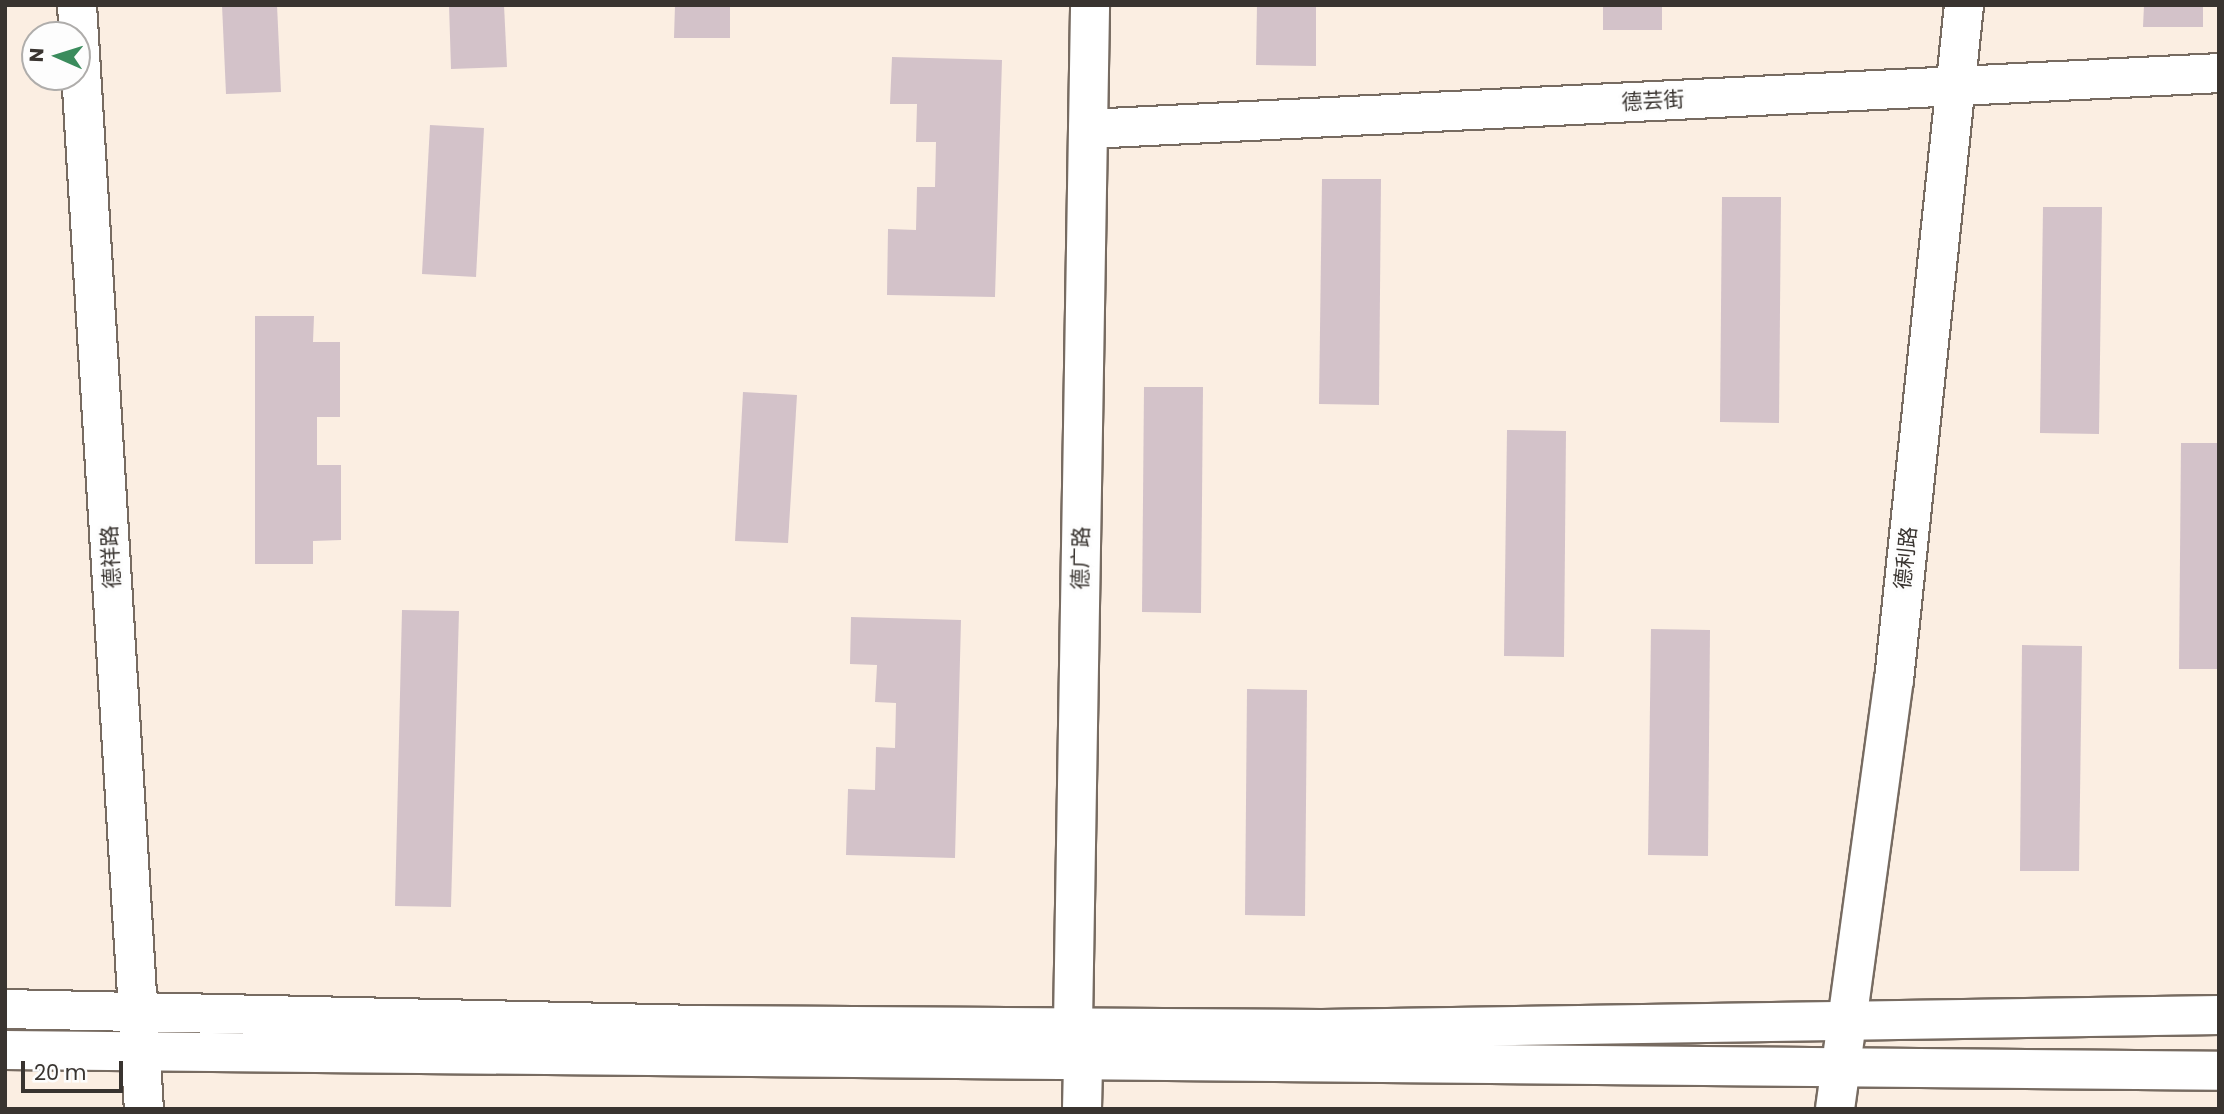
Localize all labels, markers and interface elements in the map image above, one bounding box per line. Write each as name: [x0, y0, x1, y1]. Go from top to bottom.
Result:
north arrow: [21, 21, 91, 91]
text: N: [23, 47, 50, 63]
street label: 德芸街: [1621, 87, 1685, 115]
street label: 德祥路: [97, 525, 125, 589]
street label: 德利路: [1890, 525, 1922, 591]
street label: 德广路: [1068, 526, 1094, 590]
scale bar: [24, 1048, 126, 1092]
text: 20 m: [34, 1058, 87, 1087]

